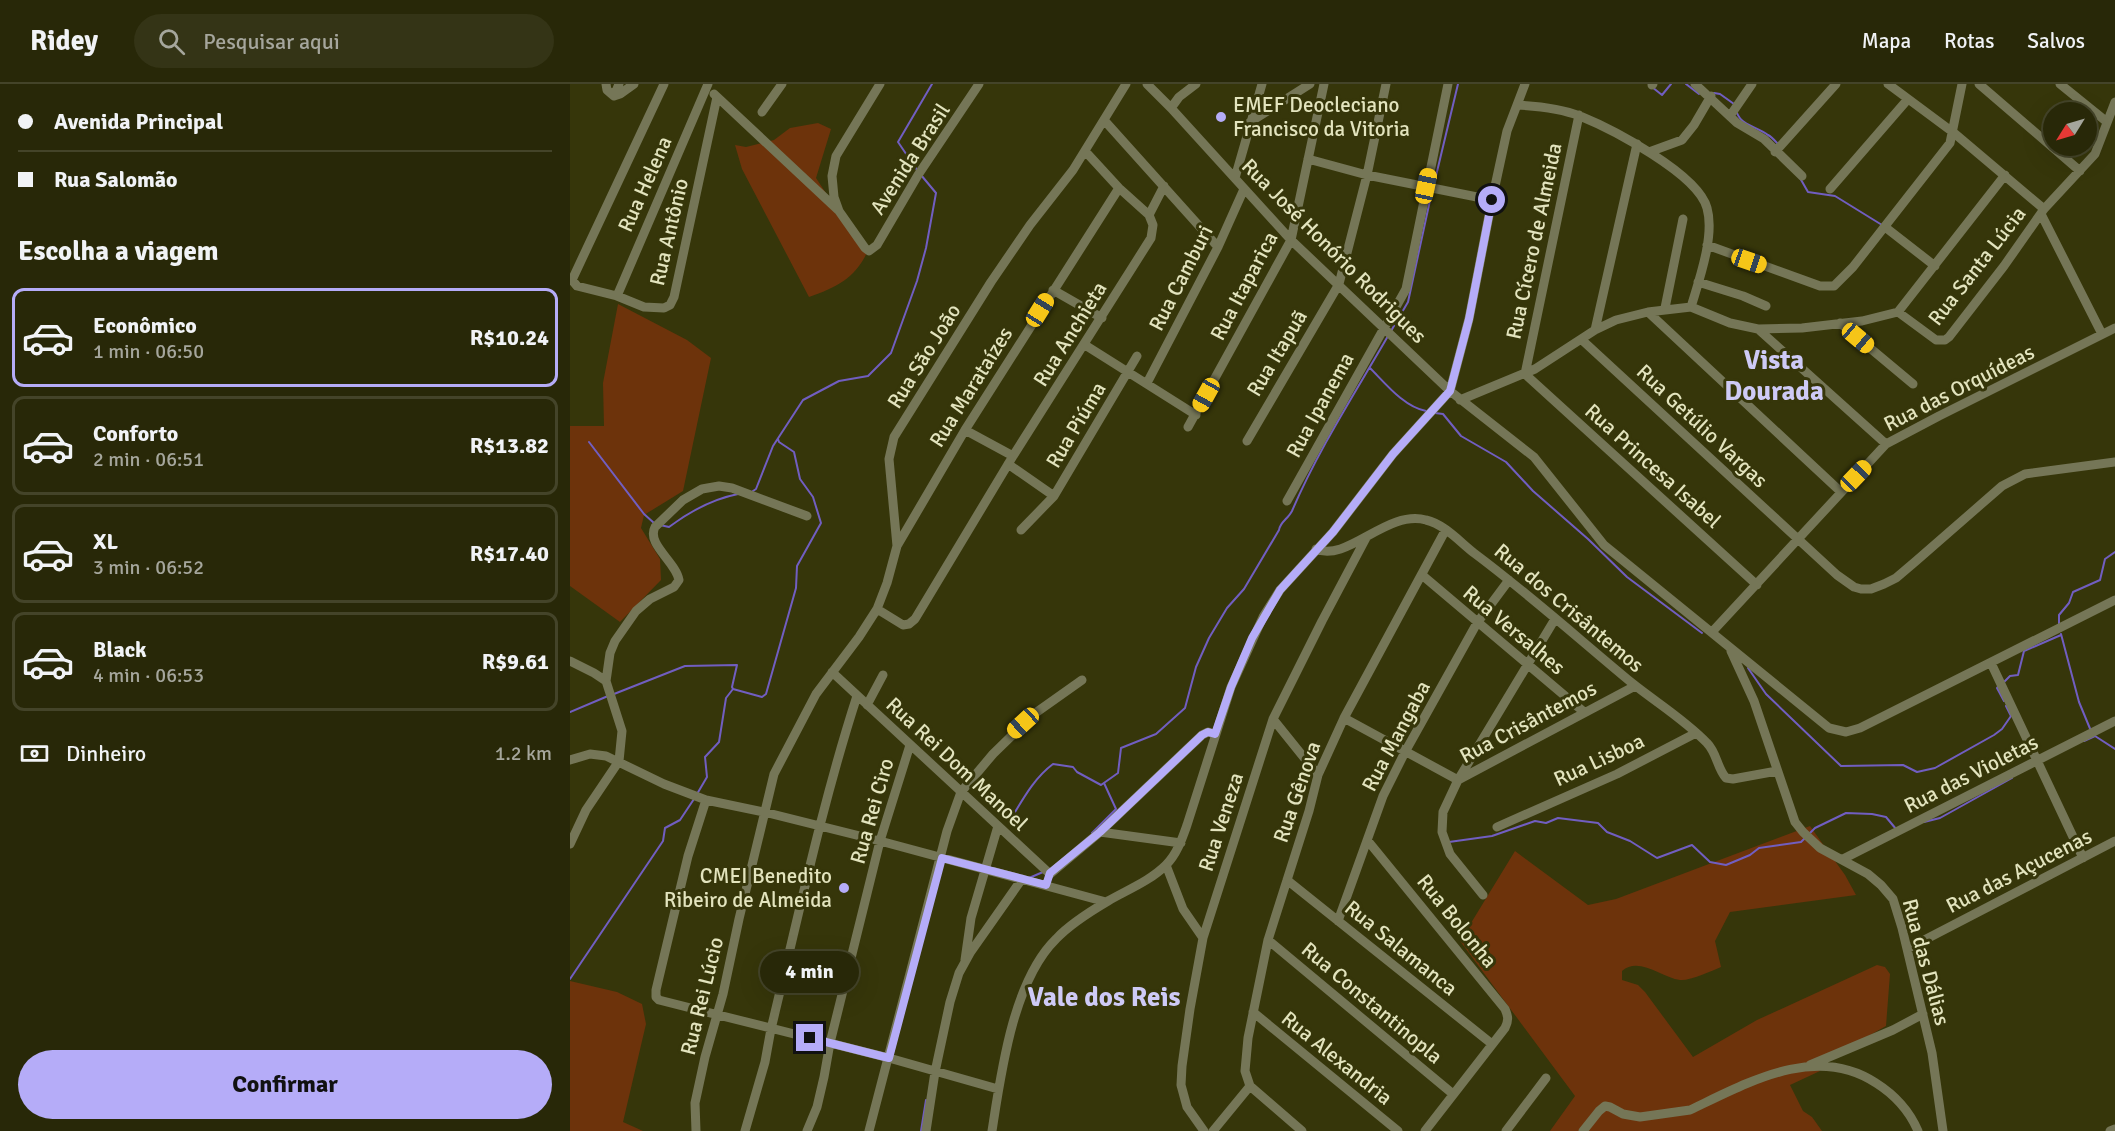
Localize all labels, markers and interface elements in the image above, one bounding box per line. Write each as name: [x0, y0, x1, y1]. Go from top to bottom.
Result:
search box: [134, 14, 554, 68]
text: Ridey: [30, 24, 98, 58]
icon: search: [155, 25, 188, 58]
text: Pesquisar aqui: [203, 28, 340, 55]
text: Mapa: [1862, 28, 1911, 54]
text: Rotas: [1944, 28, 1994, 54]
text: Salvos: [2027, 28, 2085, 54]
place label: EMEF Deocleciano Francisco da Vitoria: [1233, 92, 1410, 142]
street label: Avenida Brasil: [864, 98, 956, 220]
north arrow: [2043, 102, 2097, 156]
map controls: [2043, 102, 2097, 156]
text: Avenida Principal: [54, 108, 223, 135]
marker: EMEF Deocleciano Francisco da Vitoria: [1214, 110, 1228, 124]
street label: Rua Helena: [612, 132, 678, 236]
street label: Rua Cícero de Almeida: [1500, 140, 1568, 342]
street label: Rua José Honório Rodrigues: [1236, 153, 1432, 349]
text: Rua Salomão: [54, 166, 177, 193]
car: [1413, 167, 1439, 205]
street label: Rua Antônio: [644, 176, 694, 288]
route start: [1478, 186, 1505, 213]
street label: Rua Santa Lúcia: [1923, 201, 2031, 331]
street label: Rua Camburi: [1143, 221, 1219, 335]
street label: Rua Itaparica: [1205, 227, 1283, 345]
text: Escolha a viagem: [18, 235, 219, 268]
car: [1729, 247, 1769, 275]
street label: Rua Anchieta: [1028, 277, 1112, 391]
car: [1023, 290, 1057, 330]
street label: Rua São João: [882, 299, 966, 413]
street label: Rua Itapuã: [1241, 305, 1313, 401]
icon: car: [21, 311, 75, 365]
text: Econômico: [93, 312, 197, 339]
car: [1838, 320, 1878, 356]
street label: Rua Marataízes: [924, 322, 1018, 452]
text: R$10.24: [470, 324, 549, 351]
text: 1 min · 06:50: [93, 339, 204, 364]
street label: Rua das Orquídeas: [1879, 339, 2039, 437]
district label: Vista Dourada: [1724, 344, 1824, 408]
street label: Rua Ipanema: [1280, 348, 1360, 462]
street label: Rua Getúlio Vargas: [1631, 359, 1773, 493]
car: [1189, 375, 1223, 415]
street label: Rua Piúma: [1040, 377, 1112, 473]
street label: Rua Princesa Isabel: [1580, 398, 1726, 534]
icon: car: [21, 419, 75, 473]
text: Conforto: [93, 420, 178, 447]
text: R$13.82: [470, 432, 549, 459]
text: 2 min · 06:51: [93, 447, 204, 472]
car: [1837, 457, 1875, 495]
icon: car: [21, 527, 75, 581]
text: XL: [93, 528, 118, 555]
street label: Rua dos Crisântemos: [1489, 538, 1649, 678]
text: R$17.40: [470, 540, 549, 567]
text: 3 min · 06:52: [93, 555, 204, 580]
street label: Rua Versalhes: [1458, 580, 1570, 680]
icon: car: [21, 635, 75, 689]
text: Black: [93, 636, 147, 663]
text: R$9.61: [482, 648, 549, 675]
text: 4 min · 06:53: [93, 663, 204, 688]
street label: Rua Crisântemos: [1455, 675, 1601, 769]
street label: Rua Mangaba: [1356, 676, 1436, 796]
street label: Rua Rei Dom Manoel: [881, 692, 1033, 836]
car: [1004, 704, 1042, 742]
street label: Rua Lisboa: [1550, 728, 1648, 792]
street label: Rua das Violetas: [1900, 729, 2042, 819]
icon: cash: [18, 737, 51, 770]
street label: Rua Gênova: [1268, 738, 1326, 846]
text: Dinheiro: [66, 740, 146, 767]
text: 1.2 km: [495, 741, 552, 766]
street label: Rua Rei Ciro: [845, 755, 899, 867]
street label: Rua Veneza: [1193, 769, 1249, 875]
street label: Rua das Açucenas: [1942, 823, 2096, 919]
place label: CMEI Benedito Ribeiro de Almeida: [664, 863, 832, 913]
street label: Rua Bolonha: [1411, 869, 1503, 973]
marker: CMEI Benedito Ribeiro de Almeida: [837, 881, 851, 895]
street label: Rua Salamanca: [1339, 895, 1463, 1001]
street label: Rua das Dálias: [1897, 896, 1955, 1028]
street label: Rua Rei Lúcio: [675, 934, 729, 1058]
street label: Rua Constantinopla: [1296, 936, 1448, 1070]
callout: 4 min: [760, 951, 860, 993]
text: 4 min: [785, 959, 834, 984]
district label: Vale dos Reis: [1028, 981, 1180, 1014]
street label: Rua Alexandria: [1276, 1005, 1398, 1111]
route end: [796, 1024, 823, 1051]
button: Confirmar: [18, 1050, 552, 1119]

